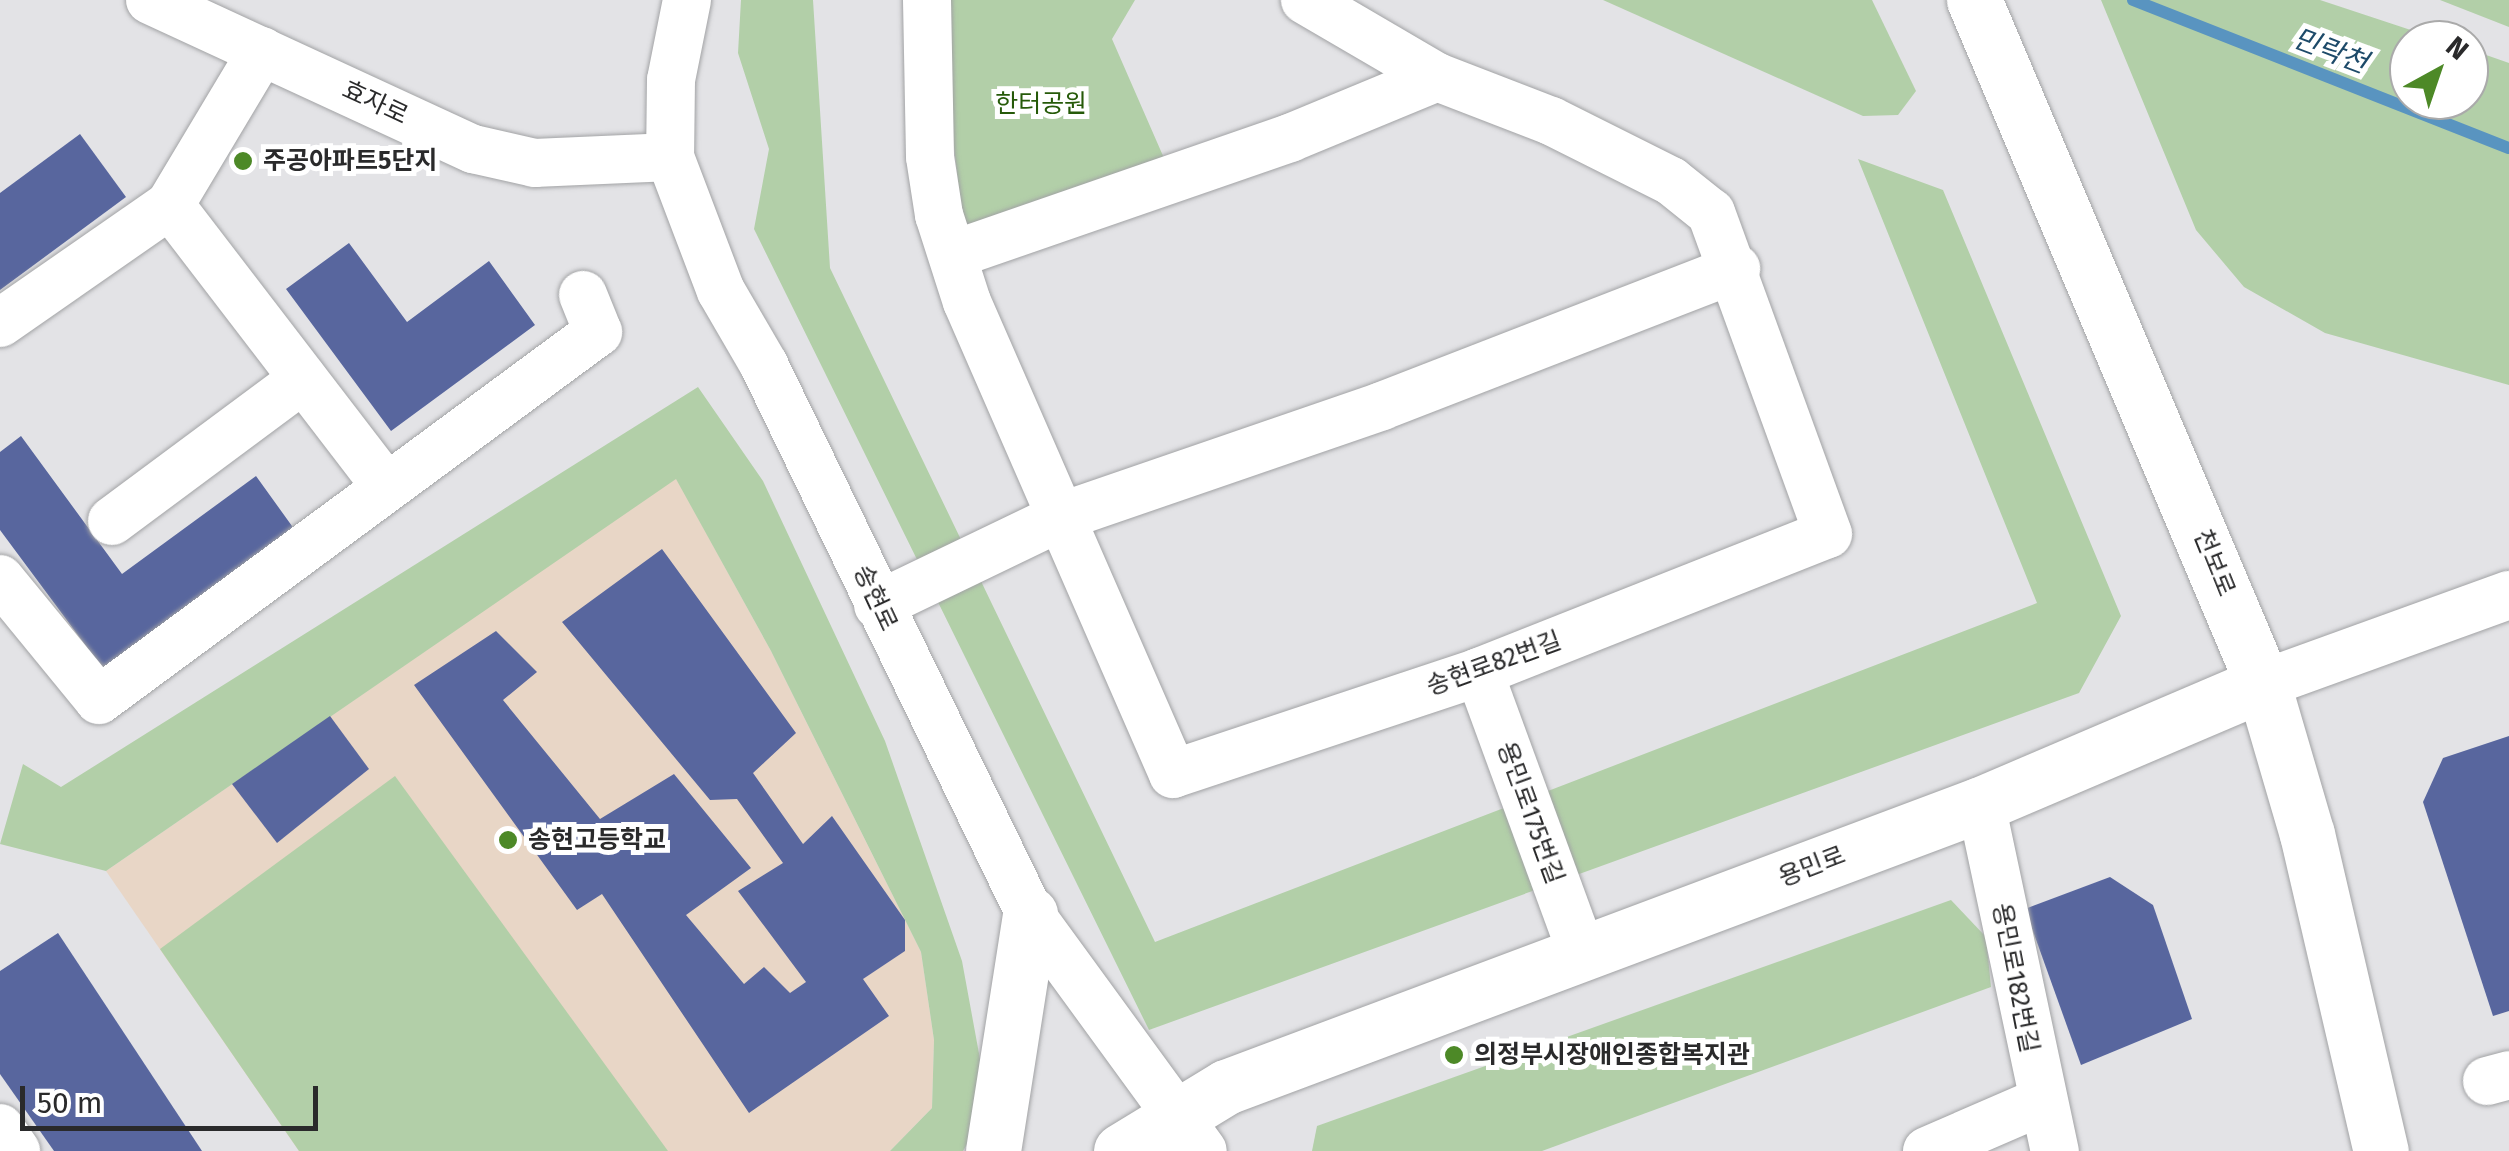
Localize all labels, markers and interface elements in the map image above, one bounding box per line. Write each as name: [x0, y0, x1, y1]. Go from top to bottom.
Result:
north arrow: [2389, 20, 2489, 120]
water label: 민락천: [2288, 21, 2372, 81]
text: N: [2440, 30, 2475, 67]
street label: 효자로: [337, 75, 413, 131]
park label: 한터공원: [995, 89, 1087, 119]
place label: 주공아파트5단지: [263, 146, 437, 176]
marker: 주공아파트5단지: [232, 150, 254, 172]
street label: 천보로: [2187, 525, 2241, 601]
street label: 송현로: [847, 560, 903, 636]
street label: 송현로82번길: [1423, 626, 1565, 702]
street label: 용민로175번길: [1490, 738, 1570, 888]
place label: 송현고등학교: [528, 825, 666, 855]
marker: 송현고등학교: [497, 829, 519, 851]
street label: 용민로: [1774, 841, 1850, 893]
street label: 용민로182번길: [1986, 901, 2044, 1055]
place label: 의정부시장애인종합복지관: [1474, 1040, 1750, 1070]
marker: 의정부시장애인종합복지관: [1443, 1044, 1465, 1066]
scale bar: [25, 1066, 322, 1128]
text: 50 m: [37, 1085, 102, 1121]

